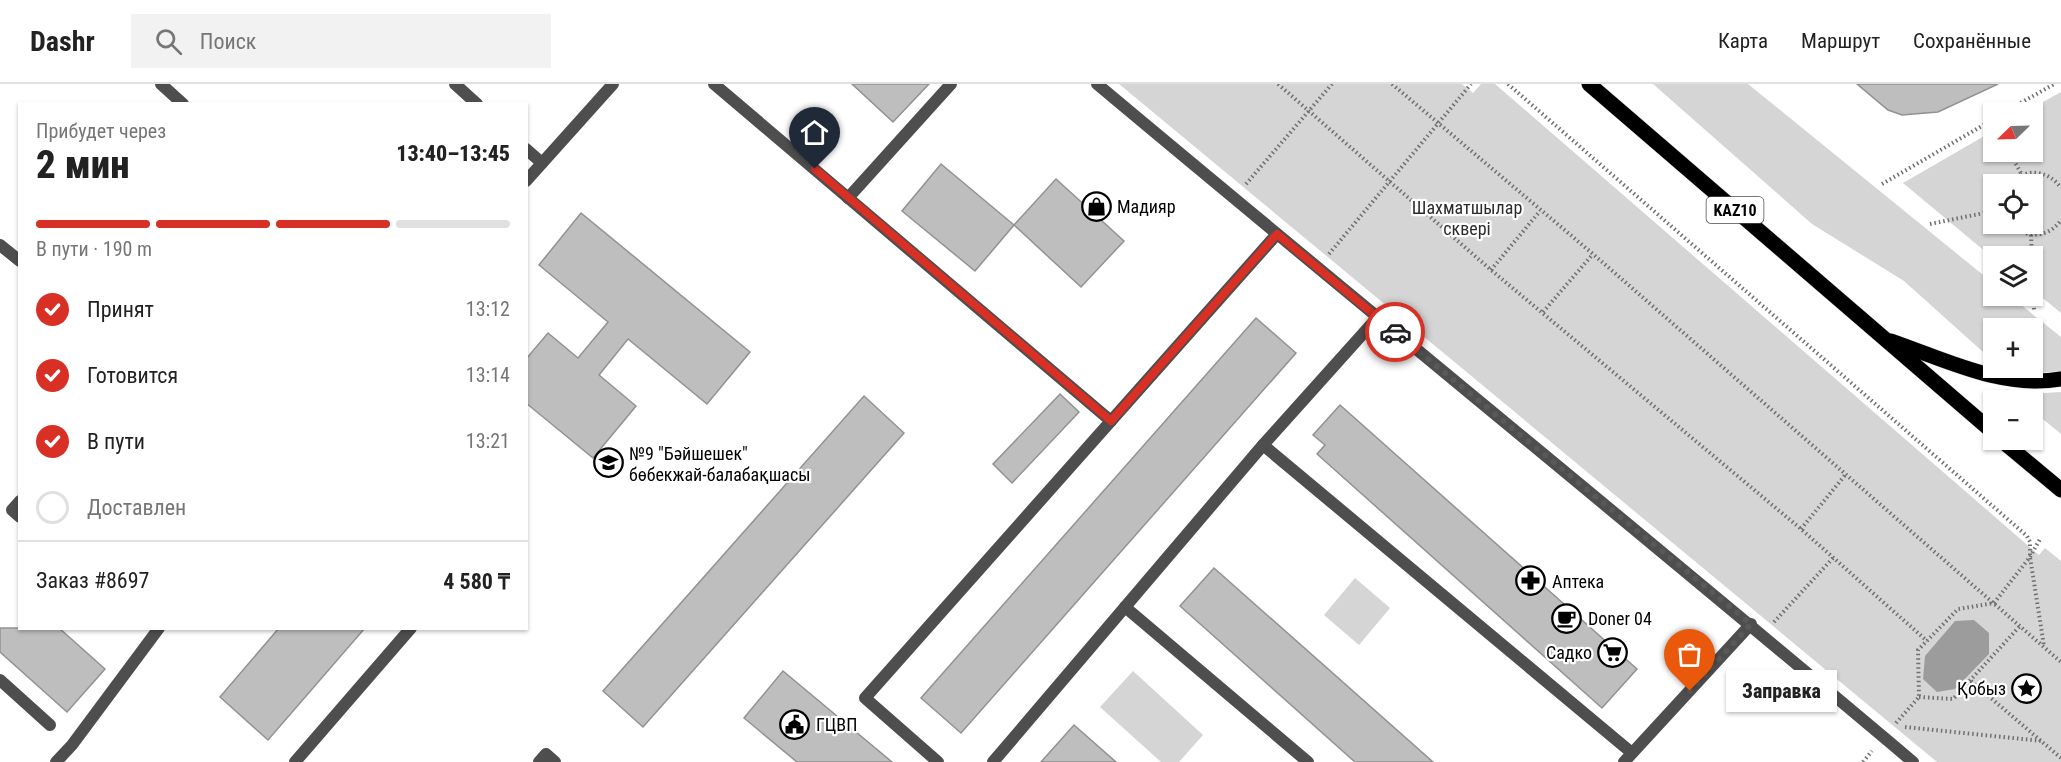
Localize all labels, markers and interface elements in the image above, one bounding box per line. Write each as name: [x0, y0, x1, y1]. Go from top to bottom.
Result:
search box: [131, 14, 551, 68]
text: Dashr: [30, 25, 95, 58]
icon: search: [152, 25, 185, 58]
text: Поиск: [200, 29, 256, 54]
text: Карта: [1718, 29, 1768, 53]
text: Маршрут: [1801, 29, 1880, 53]
text: Сохранённые: [1913, 29, 2031, 53]
north arrow: [1983, 102, 2043, 162]
map controls: [1983, 102, 2043, 450]
pin: [789, 107, 840, 169]
icon: home: [798, 116, 831, 149]
text: Прибудет через: [36, 119, 166, 143]
text: 13:40–13:45: [396, 141, 510, 166]
text: 2 мин: [36, 142, 130, 188]
button: locate: [1983, 174, 2043, 234]
shop icon: Мадияр: [1080, 190, 1112, 222]
place label: Мадияр: [1117, 196, 1176, 217]
park label: Шахматшылар сквері: [1412, 197, 1522, 239]
road number: KAZ10: [1706, 197, 1764, 223]
text: В пути · 190 m: [36, 237, 152, 261]
button: layers: [1983, 246, 2043, 306]
icon: check: [36, 293, 69, 326]
text: Принят: [87, 297, 154, 322]
text: 13:12: [466, 297, 510, 321]
courier: [1365, 302, 1425, 362]
icon: car: [1379, 316, 1412, 349]
button: +: [1983, 318, 2043, 378]
icon: check: [36, 359, 69, 392]
text: Готовится: [87, 363, 178, 388]
text: 13:14: [466, 363, 510, 387]
button: −: [1983, 390, 2043, 450]
icon: check: [36, 425, 69, 458]
text: В пути: [87, 429, 145, 454]
text: 13:21: [466, 429, 510, 453]
place label: №9 "Бәйшешек" бөбекжай-балабақшасы: [629, 443, 811, 485]
school or university icon: №9 "Бәйшешек" бөбекжай-балабақшасы: [592, 447, 624, 479]
text: Доставлен: [87, 495, 186, 520]
pharmacy icon: Аптека: [1515, 565, 1547, 597]
text: Заказ #8697: [36, 568, 149, 593]
text: 4 580 ₸: [443, 569, 510, 594]
place label: Аптека: [1552, 571, 1604, 592]
cafe icon: Doner 04: [1551, 602, 1583, 634]
place label: Doner 04: [1588, 608, 1652, 629]
pin: [1664, 629, 1715, 691]
supermarket icon: Садко: [1597, 636, 1629, 668]
icon: bag: [1673, 638, 1706, 671]
place label: Садко: [1546, 642, 1592, 663]
callout: Заправка: [1726, 670, 1837, 712]
place icon: Қобыз: [2011, 672, 2043, 704]
place label: Қобыз: [1957, 678, 2006, 699]
text: Заправка: [1742, 679, 1821, 703]
public building icon: ГЦВП: [779, 708, 811, 740]
place label: ГЦВП: [816, 714, 857, 735]

